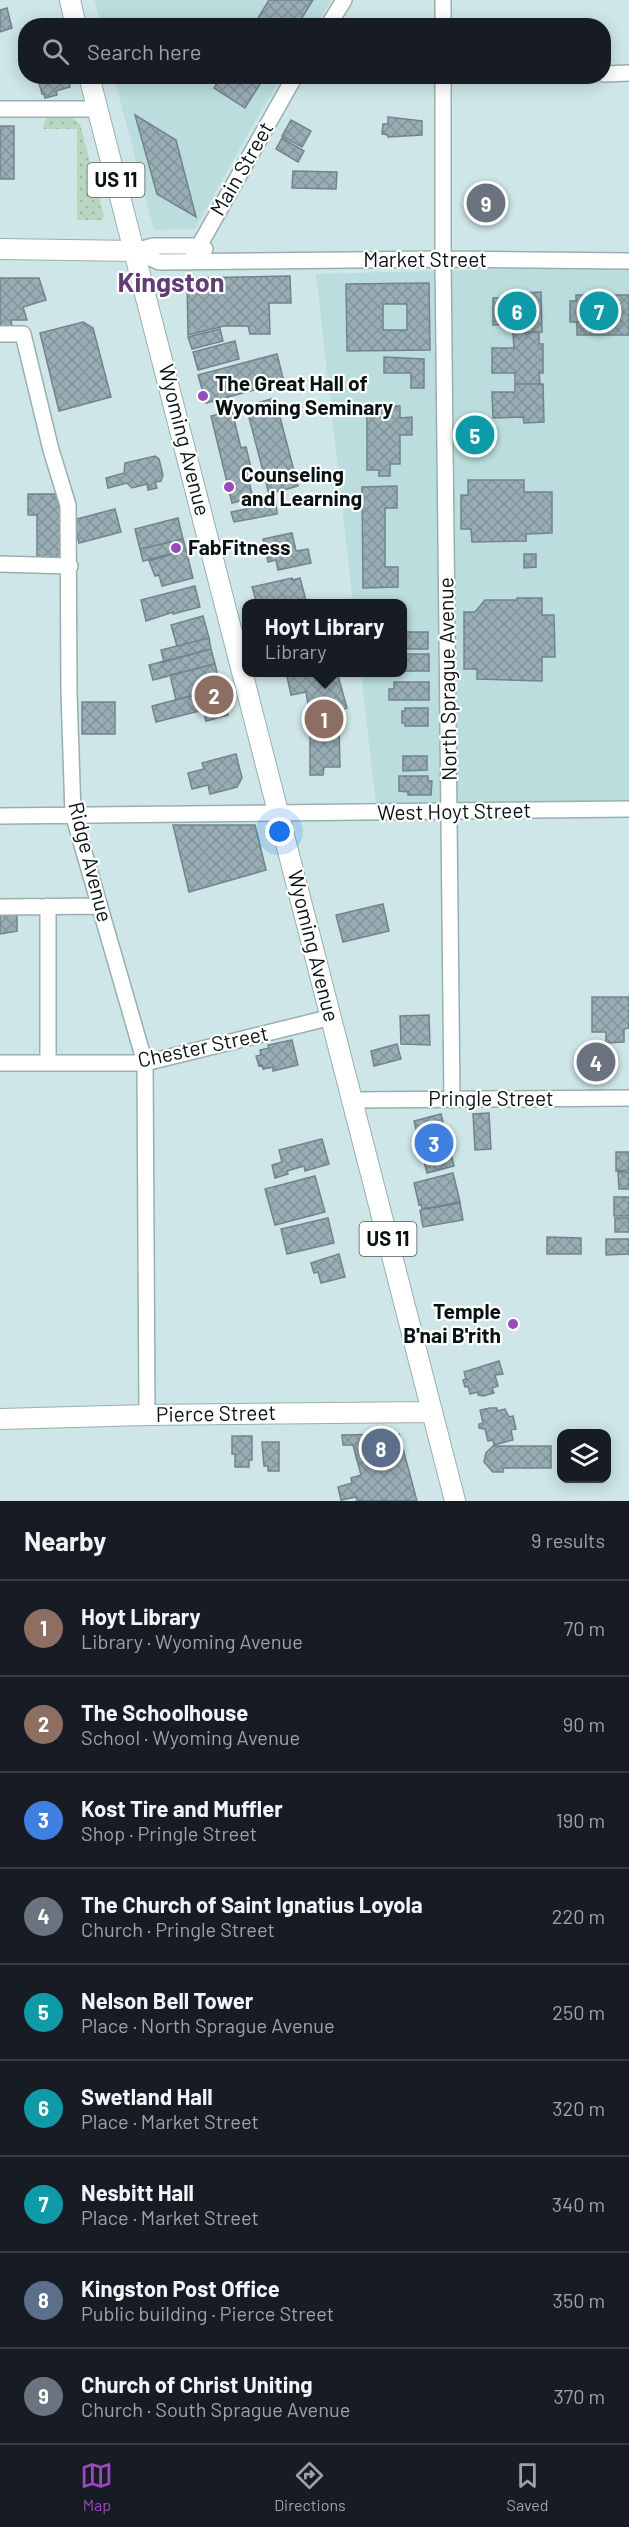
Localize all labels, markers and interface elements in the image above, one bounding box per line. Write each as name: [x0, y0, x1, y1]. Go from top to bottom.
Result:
search box: [18, 18, 611, 84]
icon: search: [39, 35, 72, 68]
text: Search here: [87, 38, 201, 64]
street label: Main Street: [204, 117, 278, 220]
road number: US 11: [88, 163, 144, 197]
pin: 9: [466, 180, 506, 226]
street label: Market Street: [363, 246, 487, 271]
district label: Kingston: [118, 265, 224, 297]
pin: 6: [498, 288, 536, 334]
pin: 7: [580, 288, 618, 334]
street label: Wyoming Avenue: [155, 361, 216, 518]
place label: The Great Hall of Wyoming Seminary: [215, 370, 394, 419]
marker: The Great Hall of Wyoming Seminary: [196, 389, 210, 403]
pin: 5: [456, 412, 494, 458]
place label: Counseling and Learning: [241, 461, 362, 510]
marker: Counseling and Learning: [222, 480, 236, 494]
place label: FabFitness: [188, 534, 290, 559]
marker: FabFitness: [169, 541, 183, 555]
street label: North Sprague Avenue: [432, 577, 461, 781]
popup: [242, 599, 407, 677]
text: Hoyt Library: [265, 613, 384, 639]
text: Library: [265, 639, 327, 663]
pin: 2: [194, 672, 234, 718]
pin: 1: [304, 696, 344, 742]
street label: West Hoyt Street: [377, 797, 531, 824]
street label: Ridge Avenue: [64, 799, 118, 924]
your location: [265, 817, 294, 846]
street label: Wyoming Avenue: [284, 867, 345, 1024]
street label: Chester Street: [135, 1020, 270, 1072]
pin: 4: [576, 1040, 616, 1084]
street label: Pringle Street: [428, 1085, 554, 1110]
pin: 3: [414, 1120, 454, 1166]
road number: US 11: [360, 1222, 416, 1256]
place label: Temple B'nai B'rith: [403, 1298, 501, 1347]
marker: Temple B'nai B'rith: [506, 1317, 520, 1331]
street label: Pierce Street: [156, 1399, 276, 1426]
pin: 8: [362, 1426, 400, 1470]
map controls: [557, 1429, 611, 1483]
button: layers: [557, 1429, 611, 1483]
text: Nearby: [24, 1525, 106, 1556]
text: 9 results: [531, 1528, 605, 1552]
text: Hoyt Library: [81, 1603, 201, 1629]
text: 1: [40, 1616, 47, 1640]
text: 70 m: [564, 1616, 605, 1640]
text: Library · Wyoming Avenue: [81, 1629, 303, 1653]
text: The Schoolhouse: [81, 1699, 248, 1725]
text: 2: [38, 1712, 49, 1736]
text: 90 m: [563, 1712, 605, 1736]
text: School · Wyoming Avenue: [81, 1725, 300, 1749]
text: Kost Tire and Muffler: [81, 1795, 283, 1821]
text: 3: [38, 1808, 49, 1832]
text: 190 m: [556, 1808, 605, 1832]
text: Shop · Pringle Street: [81, 1821, 257, 1845]
text: The Church of Saint Ignatius Loyola: [81, 1891, 423, 1917]
text: 4: [37, 1904, 50, 1928]
text: 220 m: [552, 1904, 605, 1928]
text: Church · Pringle Street: [81, 1917, 275, 1941]
text: Nelson Bell Tower: [81, 1987, 253, 2013]
text: 5: [38, 2000, 49, 2024]
text: 250 m: [552, 2000, 605, 2024]
text: Place · North Sprague Avenue: [81, 2013, 335, 2037]
text: Swetland Hall: [81, 2083, 213, 2109]
text: 6: [38, 2096, 49, 2120]
text: 320 m: [552, 2096, 605, 2120]
text: Place · Market Street: [81, 2109, 259, 2133]
text: Nesbitt Hall: [81, 2179, 194, 2205]
text: 7: [39, 2192, 48, 2216]
text: 340 m: [552, 2192, 605, 2216]
text: Place · Market Street: [81, 2205, 259, 2229]
text: Kingston Post Office: [81, 2275, 280, 2301]
text: 8: [38, 2288, 49, 2312]
text: 350 m: [553, 2288, 605, 2312]
text: Public building · Pierce Street: [81, 2301, 334, 2325]
text: Church of Christ Uniting: [81, 2371, 313, 2397]
text: 9: [38, 2384, 49, 2408]
text: 370 m: [553, 2384, 605, 2408]
text: Church · South Sprague Avenue: [81, 2397, 350, 2421]
tab: Map: [80, 2459, 113, 2514]
tab: Directions: [274, 2459, 346, 2514]
tab: Saved: [507, 2459, 549, 2514]

